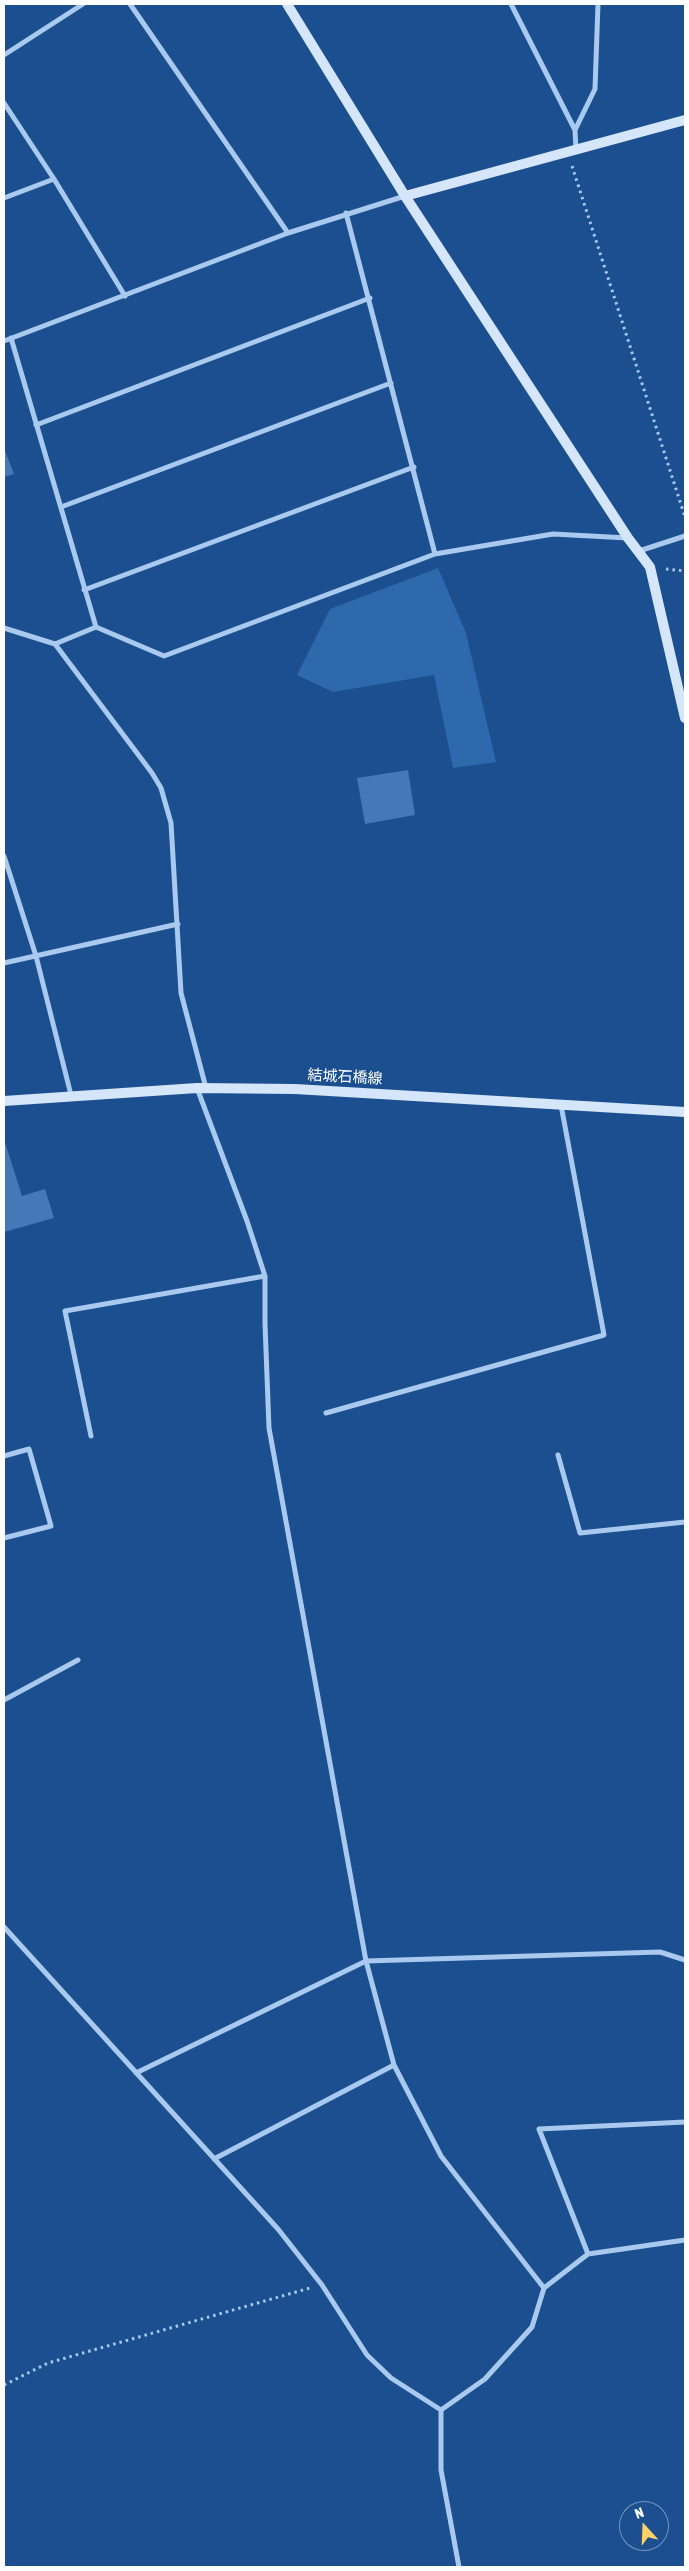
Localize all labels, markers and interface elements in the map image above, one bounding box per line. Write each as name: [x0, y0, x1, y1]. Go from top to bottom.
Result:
street label: 結城石橋線: [307, 1066, 383, 1088]
north arrow: [619, 2501, 669, 2551]
text: N: [633, 2504, 646, 2522]

